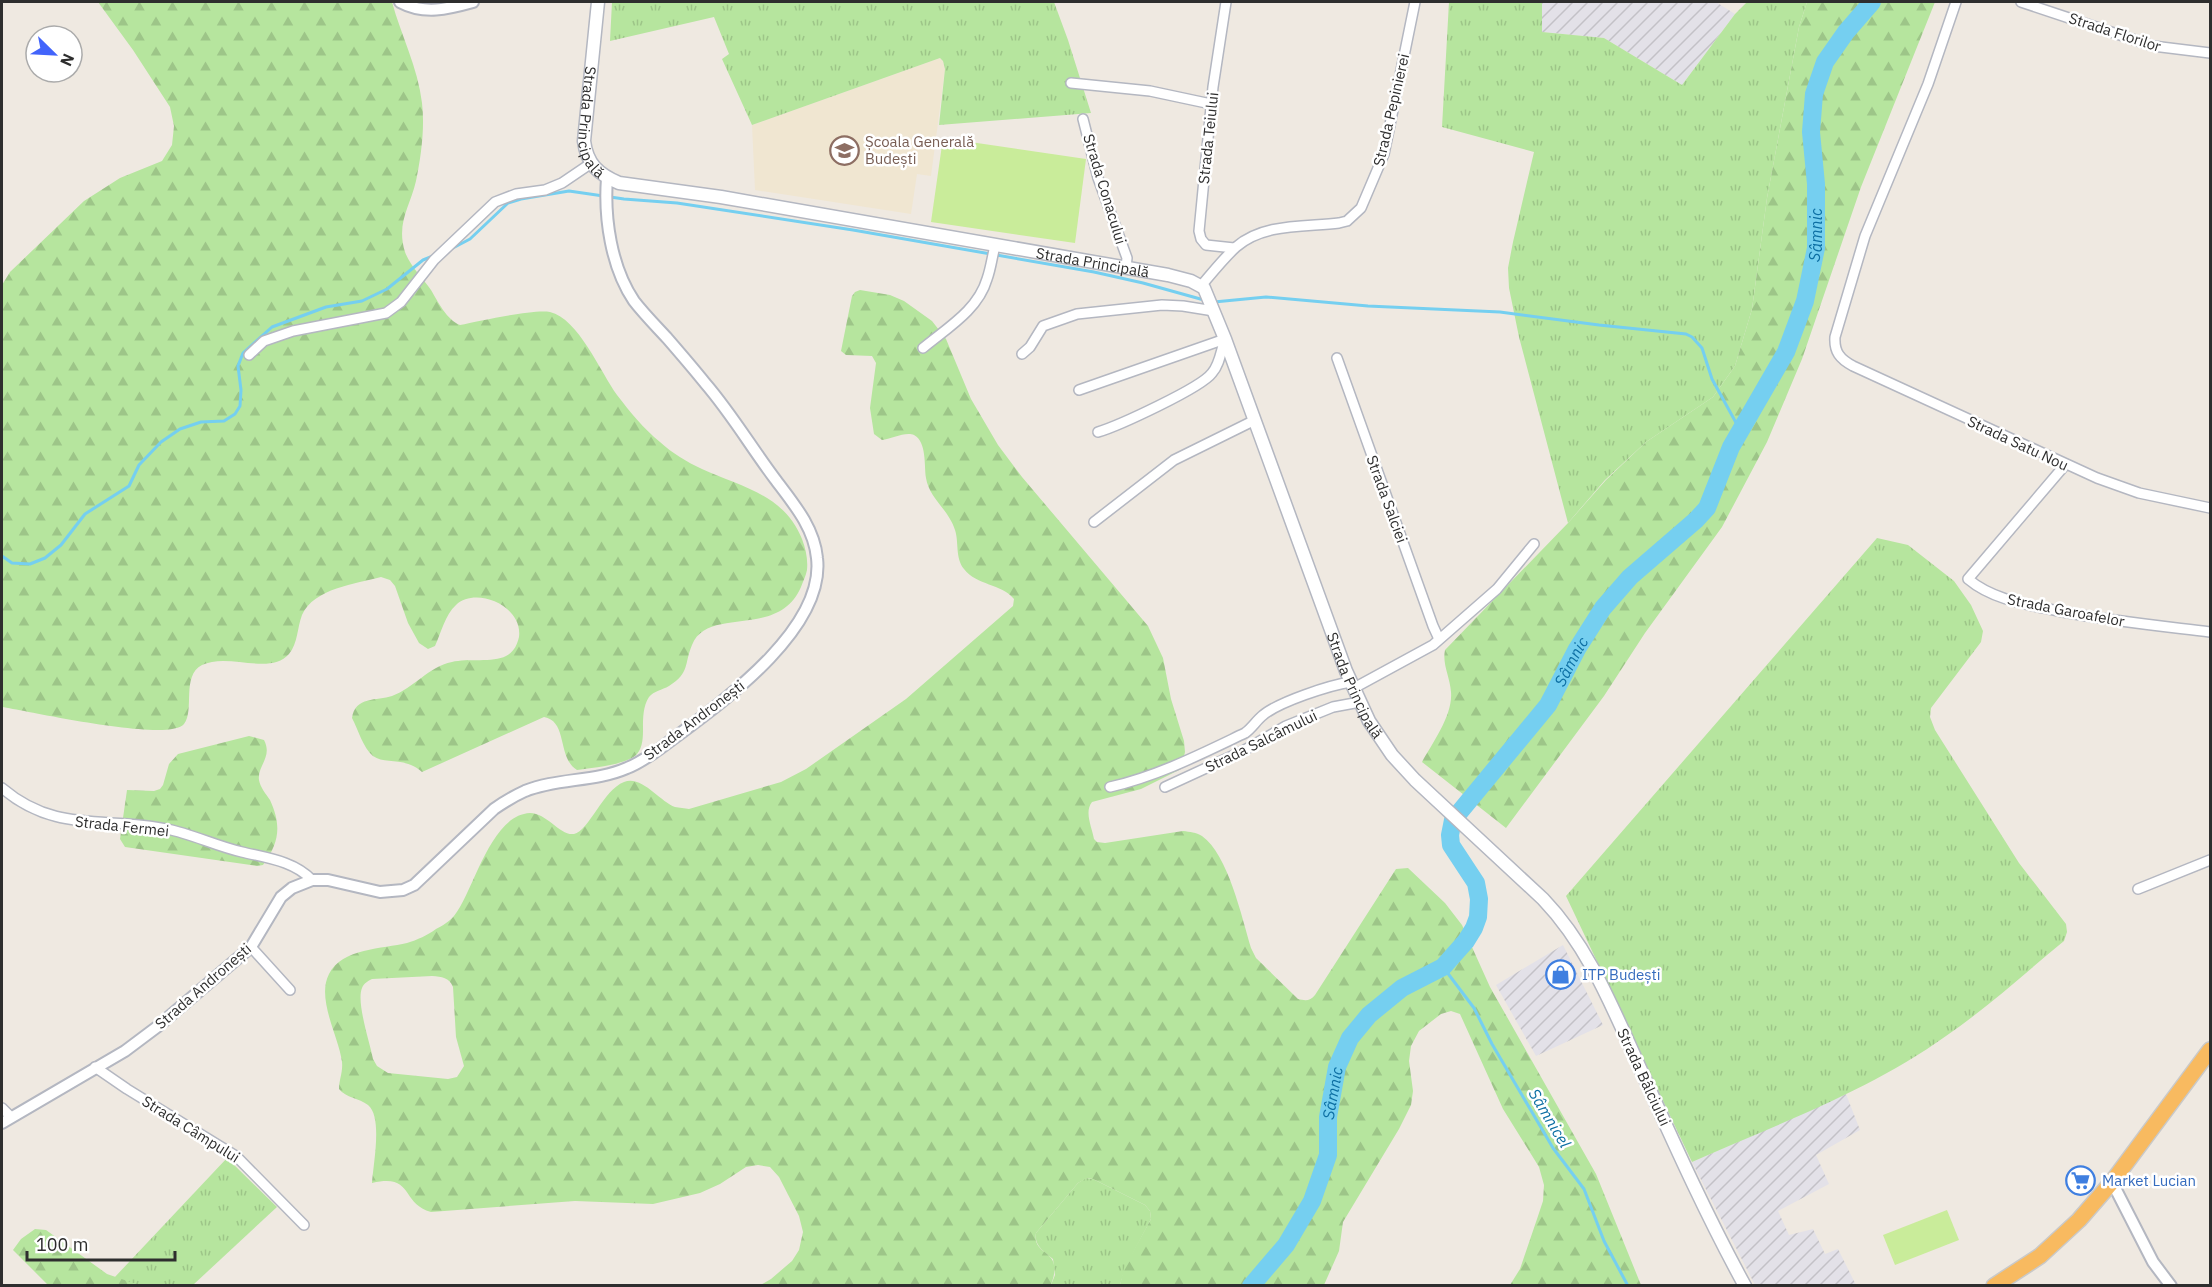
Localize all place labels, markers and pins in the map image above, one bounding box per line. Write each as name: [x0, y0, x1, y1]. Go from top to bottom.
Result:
place label: Școala Generală Budești: [865, 132, 974, 168]
school or university icon: Școala Generală Budești: [828, 134, 860, 166]
shop icon: ITP Budești: [1545, 958, 1577, 990]
place label: ITP Budești: [1582, 965, 1661, 984]
supermarket icon: Market Lucian: [2065, 1164, 2097, 1196]
place label: Market Lucian: [2102, 1171, 2196, 1190]

